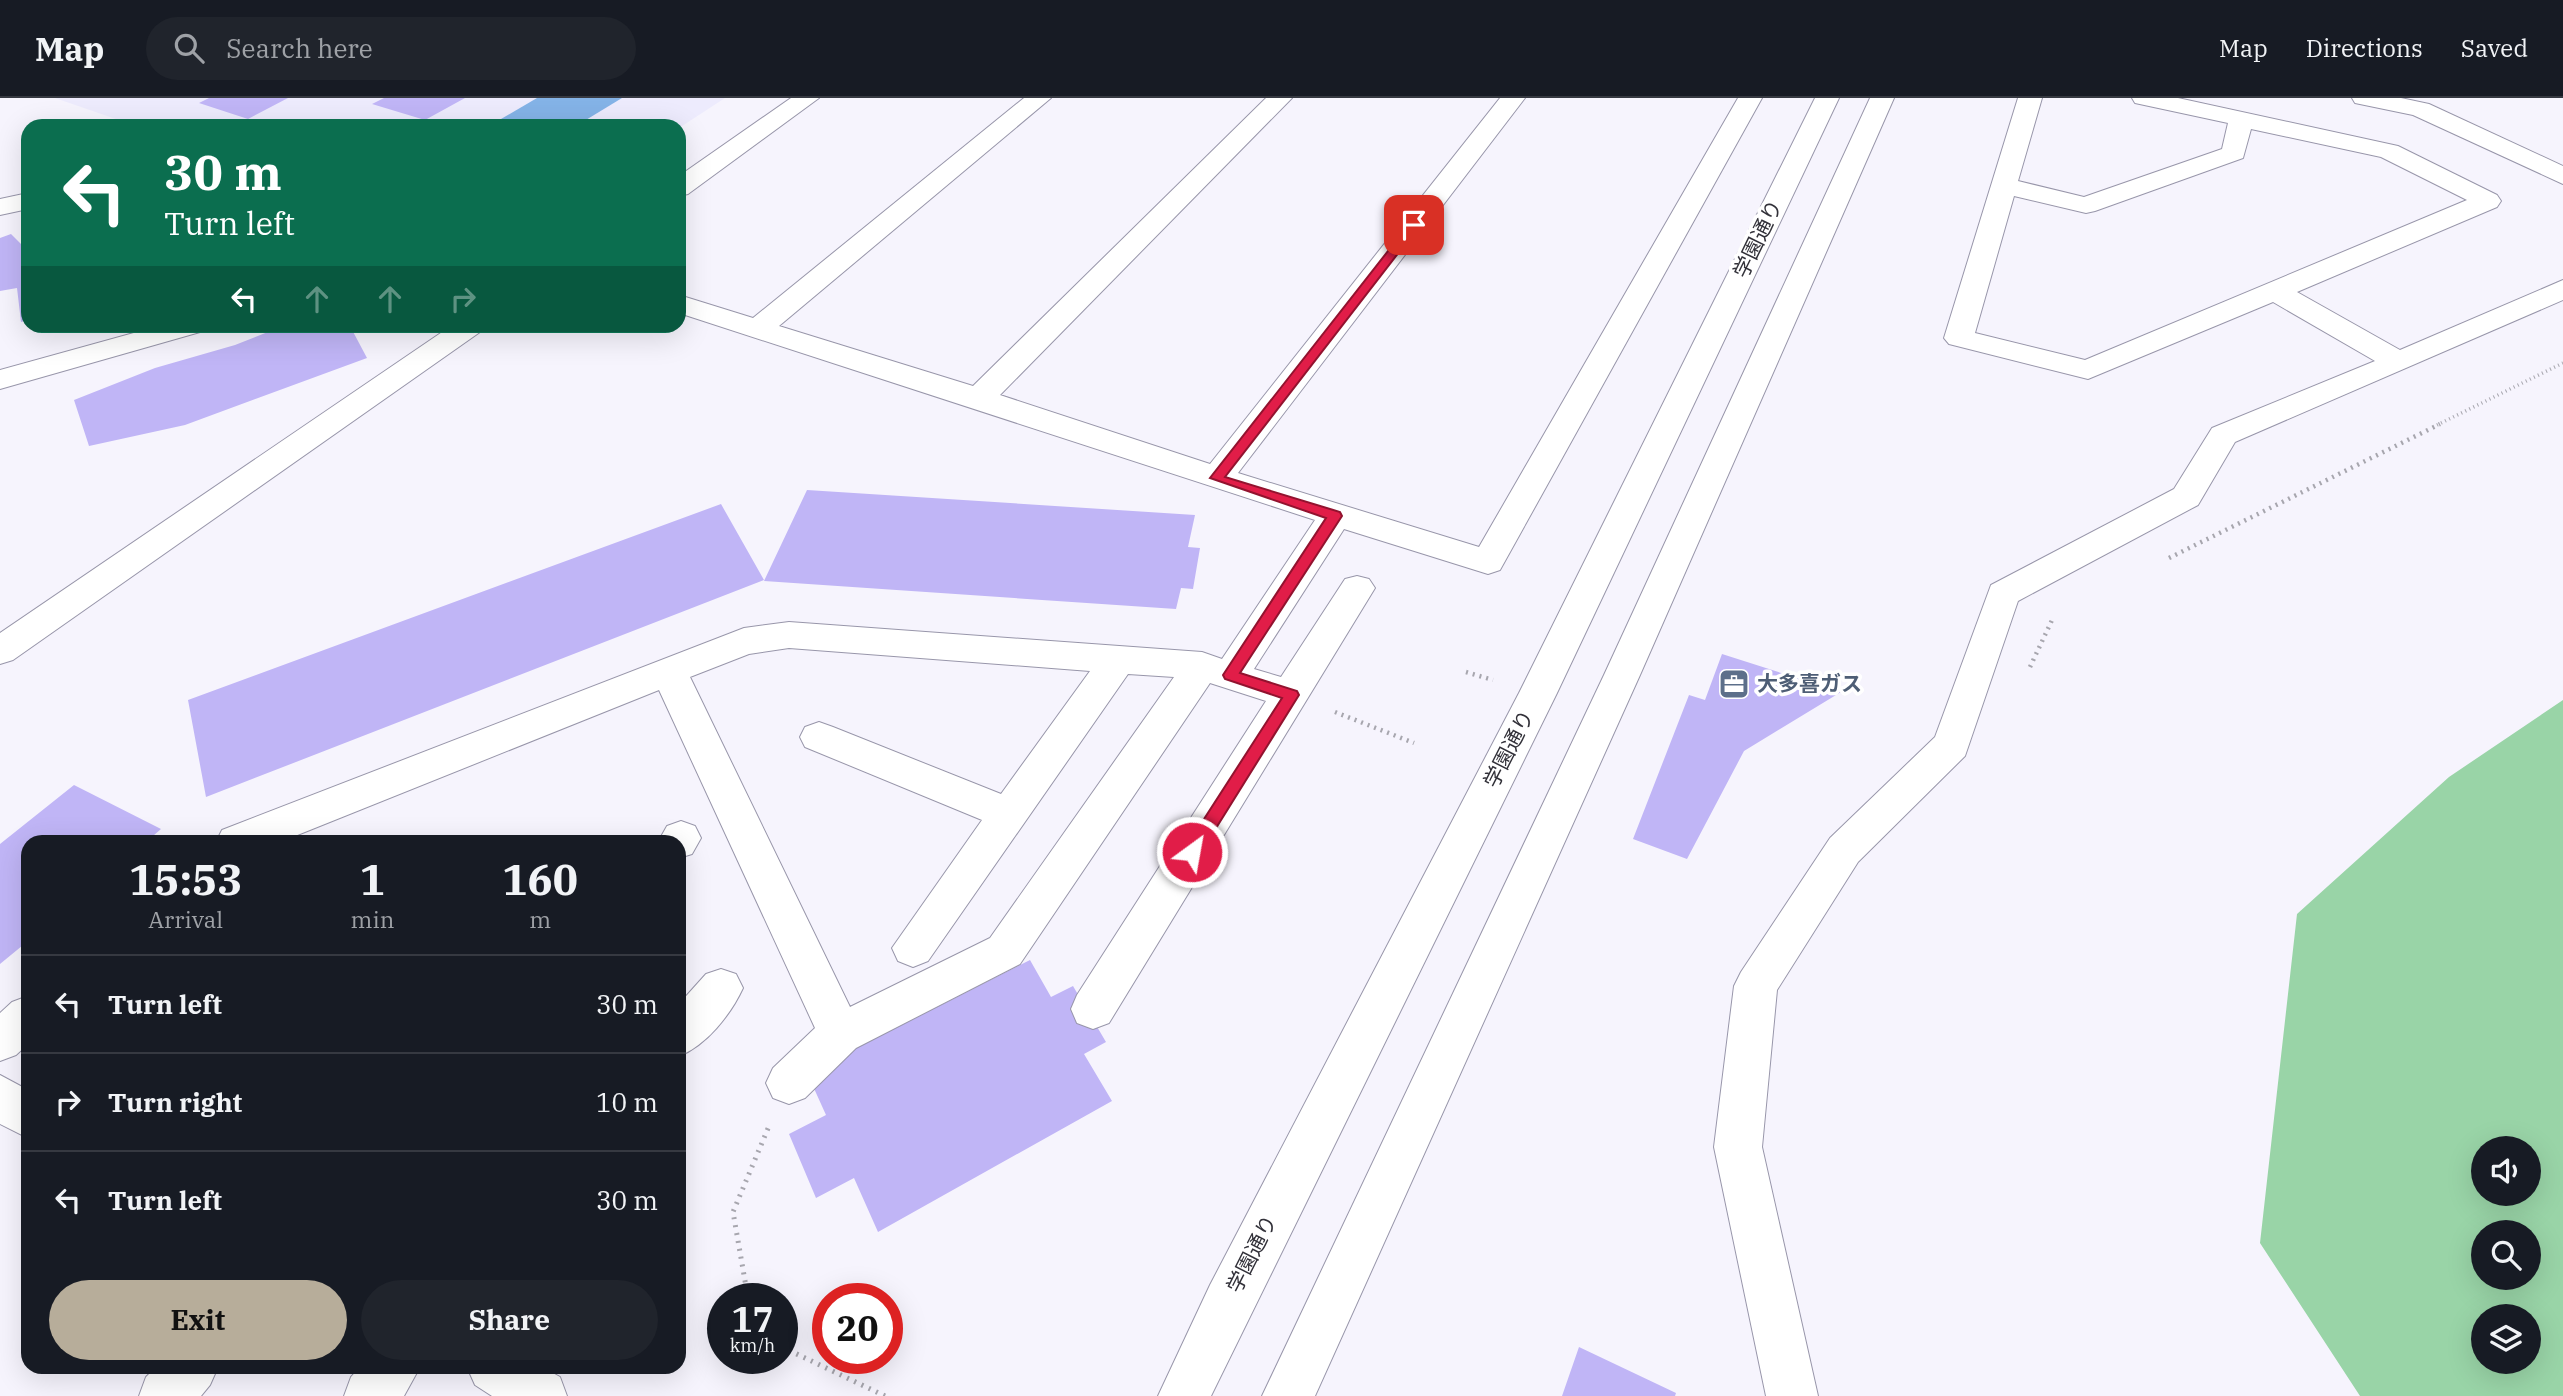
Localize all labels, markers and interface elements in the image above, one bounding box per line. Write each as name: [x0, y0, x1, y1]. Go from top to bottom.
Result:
search box: [146, 17, 636, 80]
text: Map: [35, 27, 104, 70]
icon: search: [170, 29, 208, 67]
text: Search here: [226, 31, 373, 65]
text: Map: [2219, 32, 2268, 64]
text: Directions: [2306, 32, 2423, 64]
text: Saved: [2461, 32, 2528, 64]
text: 30 m: [164, 140, 282, 203]
icon: left: [49, 147, 140, 238]
pin: [1384, 195, 1444, 255]
street label: 学園通り: [1726, 195, 1788, 282]
text: Turn left: [164, 202, 295, 244]
icon: arrive: [1395, 206, 1433, 244]
icon: left: [225, 280, 263, 318]
icon: ahead: [298, 280, 336, 318]
icon: ahead: [371, 280, 409, 318]
icon: right: [444, 280, 482, 318]
office icon: 大多喜ガス: [1717, 667, 1751, 701]
place label: 大多喜ガス: [1757, 669, 1862, 697]
street label: 学園通り: [1477, 705, 1540, 792]
position arrow: [1155, 815, 1229, 889]
text: 15:53: [129, 852, 243, 907]
text: 1: [360, 852, 385, 907]
text: 160: [502, 852, 578, 907]
text: Arrival: [148, 904, 223, 934]
text: min: [351, 904, 394, 934]
text: m: [529, 904, 551, 934]
icon: left: [49, 985, 87, 1023]
text: Turn left: [108, 987, 222, 1021]
text: 30 m: [596, 987, 658, 1021]
icon: right: [49, 1083, 87, 1121]
text: Turn right: [108, 1085, 242, 1119]
text: 10 m: [596, 1085, 658, 1119]
map controls: [2471, 1136, 2541, 1374]
button: sound: [2471, 1136, 2541, 1206]
icon: left: [49, 1181, 87, 1219]
text: Turn left: [108, 1183, 222, 1217]
text: 30 m: [596, 1183, 658, 1217]
street label: 学園通り: [1220, 1210, 1283, 1297]
button: search: [2471, 1220, 2541, 1290]
button: Exit: [49, 1280, 347, 1360]
button: Share: [361, 1280, 658, 1360]
speed limit sign: 20: [812, 1283, 903, 1374]
text: 17: [731, 1296, 774, 1342]
button: layers: [2471, 1304, 2541, 1374]
text: km/h: [730, 1334, 775, 1357]

